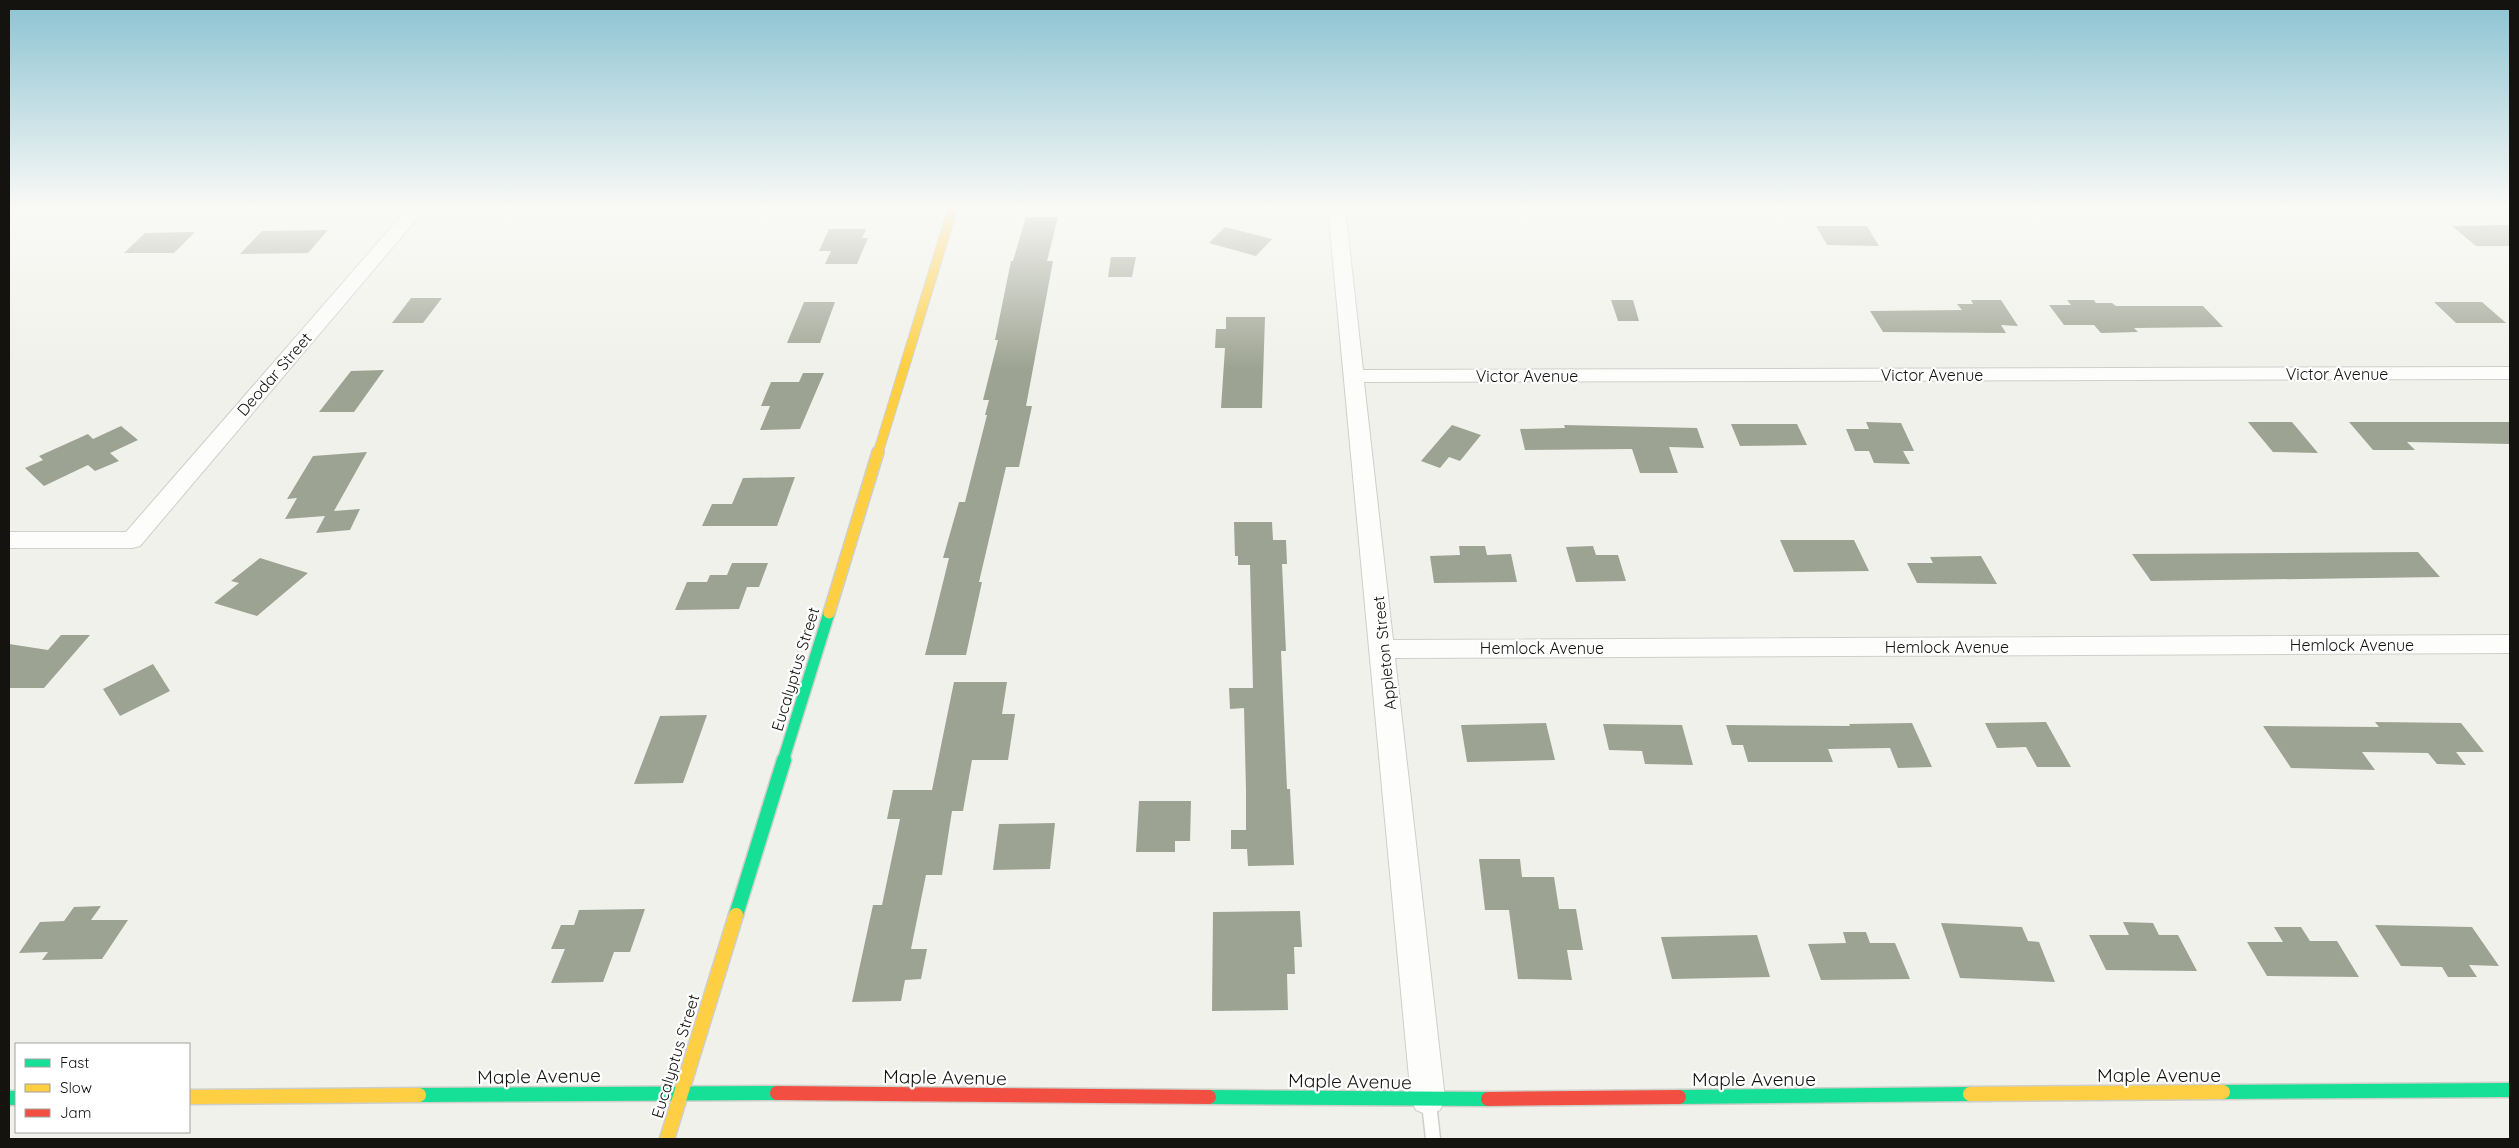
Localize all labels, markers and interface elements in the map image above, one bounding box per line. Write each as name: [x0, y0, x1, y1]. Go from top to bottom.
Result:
street label: Deodar Street: [232, 328, 316, 420]
street label: Victor Avenue: [2286, 364, 2388, 384]
street label: Victor Avenue: [1881, 365, 1983, 385]
street label: Victor Avenue: [1476, 366, 1578, 386]
street label: Appleton Street: [1368, 595, 1400, 711]
street label: Eucalyptus Street: [767, 605, 823, 733]
street label: Hemlock Avenue: [2290, 635, 2414, 655]
street label: Hemlock Avenue: [1885, 637, 2009, 657]
street label: Hemlock Avenue: [1480, 638, 1604, 658]
street label: Eucalyptus Street: [647, 992, 703, 1120]
legend: [15, 1043, 190, 1133]
text: Fast: [60, 1053, 89, 1072]
street label: Maple Avenue: [477, 1063, 601, 1089]
street label: Maple Avenue: [2097, 1063, 2221, 1087]
street label: Maple Avenue: [883, 1064, 1007, 1090]
street label: Maple Avenue: [1692, 1067, 1816, 1091]
street label: Maple Avenue: [1288, 1068, 1412, 1094]
text: Slow: [60, 1078, 92, 1097]
text: Jam: [60, 1103, 91, 1122]

